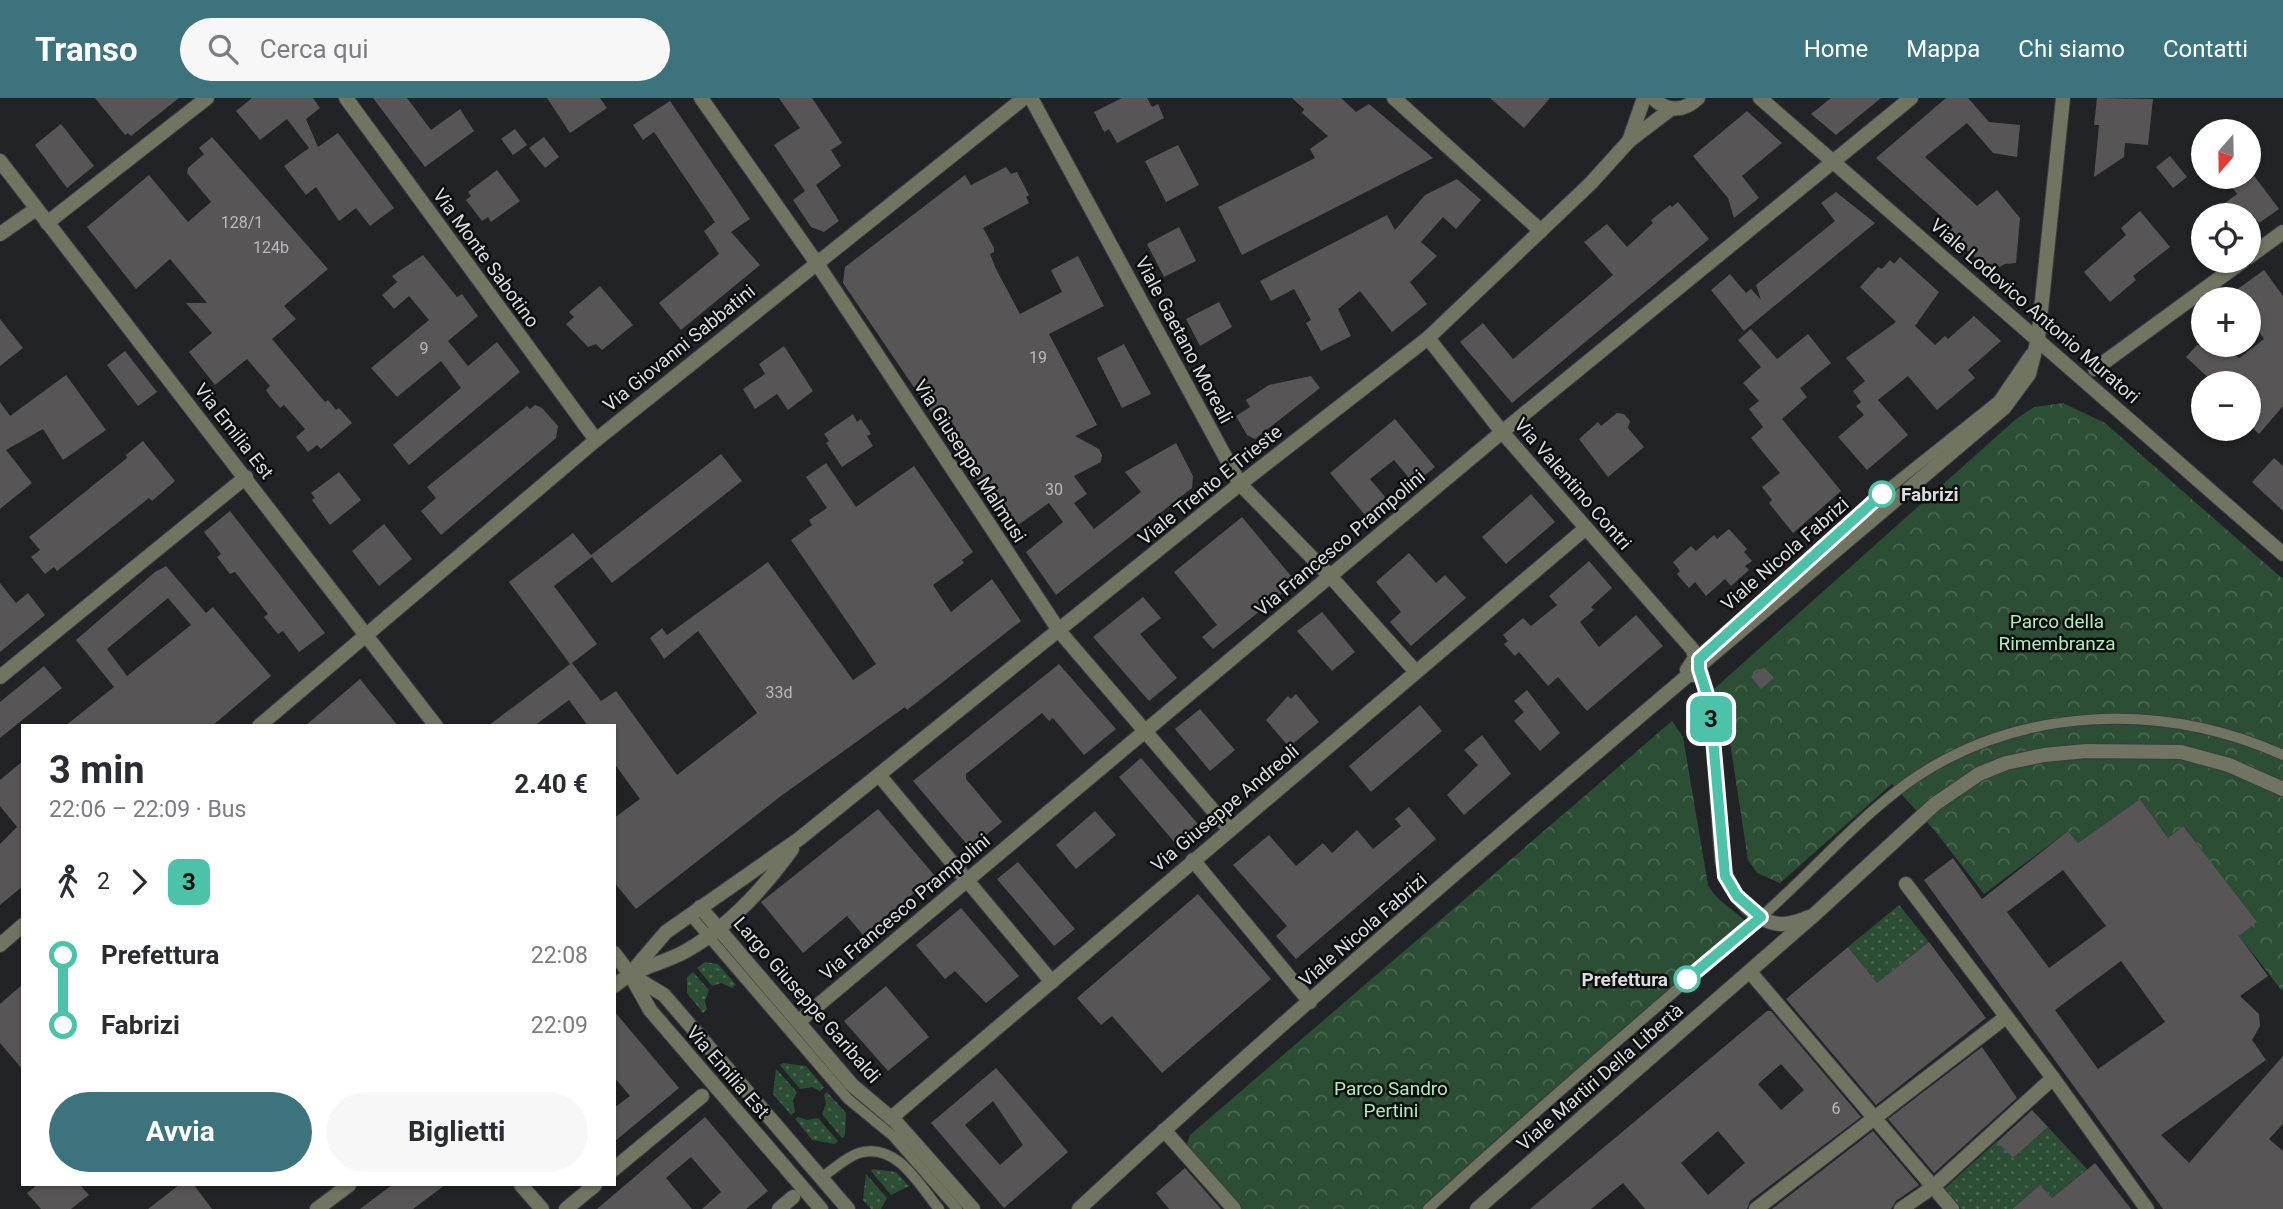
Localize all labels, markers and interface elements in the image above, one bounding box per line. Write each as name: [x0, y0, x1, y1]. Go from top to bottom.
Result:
search box: [180, 18, 670, 81]
text: Transo: [35, 30, 138, 69]
icon: search: [204, 30, 242, 68]
text: Cerca qui: [260, 34, 369, 64]
text: Home: [1804, 35, 1868, 63]
text: Mappa: [1906, 35, 1980, 63]
text: Chi siamo: [2018, 35, 2125, 63]
text: Contatti: [2163, 35, 2248, 63]
north arrow: [2191, 119, 2261, 189]
map controls: [2191, 119, 2261, 441]
street label: Via Monte Sabotino: [428, 184, 544, 332]
button: locate: [2191, 203, 2261, 273]
house number: 128/1: [221, 213, 263, 232]
street label: Viale Lodovico Antonio Muratori: [1926, 214, 2144, 408]
house number: 124b: [253, 238, 289, 257]
street label: Viale Gaetano Moreali: [1130, 253, 1238, 427]
street label: Via Giovanni Sabbatini: [598, 280, 760, 416]
button: +: [2191, 287, 2261, 357]
house number: 9: [420, 339, 429, 358]
house number: 19: [1029, 348, 1047, 367]
button: −: [2191, 371, 2261, 441]
street label: Via Giuseppe Malmusi: [909, 376, 1031, 546]
street label: Via Emilia Est: [190, 379, 278, 483]
street label: Via Valentino Contri: [1510, 414, 1636, 554]
street label: Viale Trento E Trieste: [1134, 420, 1286, 550]
street label: Via Francesco Prampolini: [1250, 465, 1430, 621]
house number: 30: [1045, 480, 1063, 499]
marker: Fabrizi: [1869, 481, 1895, 507]
place label: Fabrizi: [1901, 483, 1959, 506]
street label: Viale Nicola Fabrizi: [1717, 492, 1853, 616]
park label: Parco della Rimembranza: [1998, 610, 2116, 655]
house number: 33d: [765, 683, 793, 702]
line badge: 3: [1688, 696, 1734, 742]
text: 3: [1704, 705, 1718, 733]
street label: Via Giuseppe Andreoli: [1146, 739, 1304, 877]
text: 3 min: [49, 748, 145, 792]
text: 2.40 €: [514, 769, 588, 799]
text: 22:06 – 22:09 · Bus: [49, 796, 246, 823]
street label: Via Francesco Prampolini: [815, 829, 995, 985]
icon: walk: [49, 863, 87, 901]
icon: forward: [120, 863, 158, 901]
text: 2: [97, 868, 110, 895]
text: 3: [182, 868, 196, 896]
street label: Viale Nicola Fabrizi: [1295, 868, 1431, 992]
street label: Largo Giuseppe Garibaldi: [729, 912, 885, 1088]
text: Prefettura: [101, 940, 219, 970]
text: 22:08: [531, 942, 588, 969]
marker: Prefettura: [1674, 966, 1700, 992]
place label: Prefettura: [1582, 968, 1668, 991]
street label: Viale Martiri Della Libertà: [1512, 999, 1688, 1155]
text: Fabrizi: [101, 1010, 180, 1040]
text: 22:09: [531, 1012, 588, 1039]
street label: Via Emilia Est: [682, 1021, 774, 1123]
park label: Parco Sandro Pertini: [1334, 1077, 1448, 1122]
button: Avvia: [49, 1092, 312, 1172]
button: Biglietti: [326, 1092, 588, 1172]
house number: 6: [1832, 1099, 1841, 1118]

